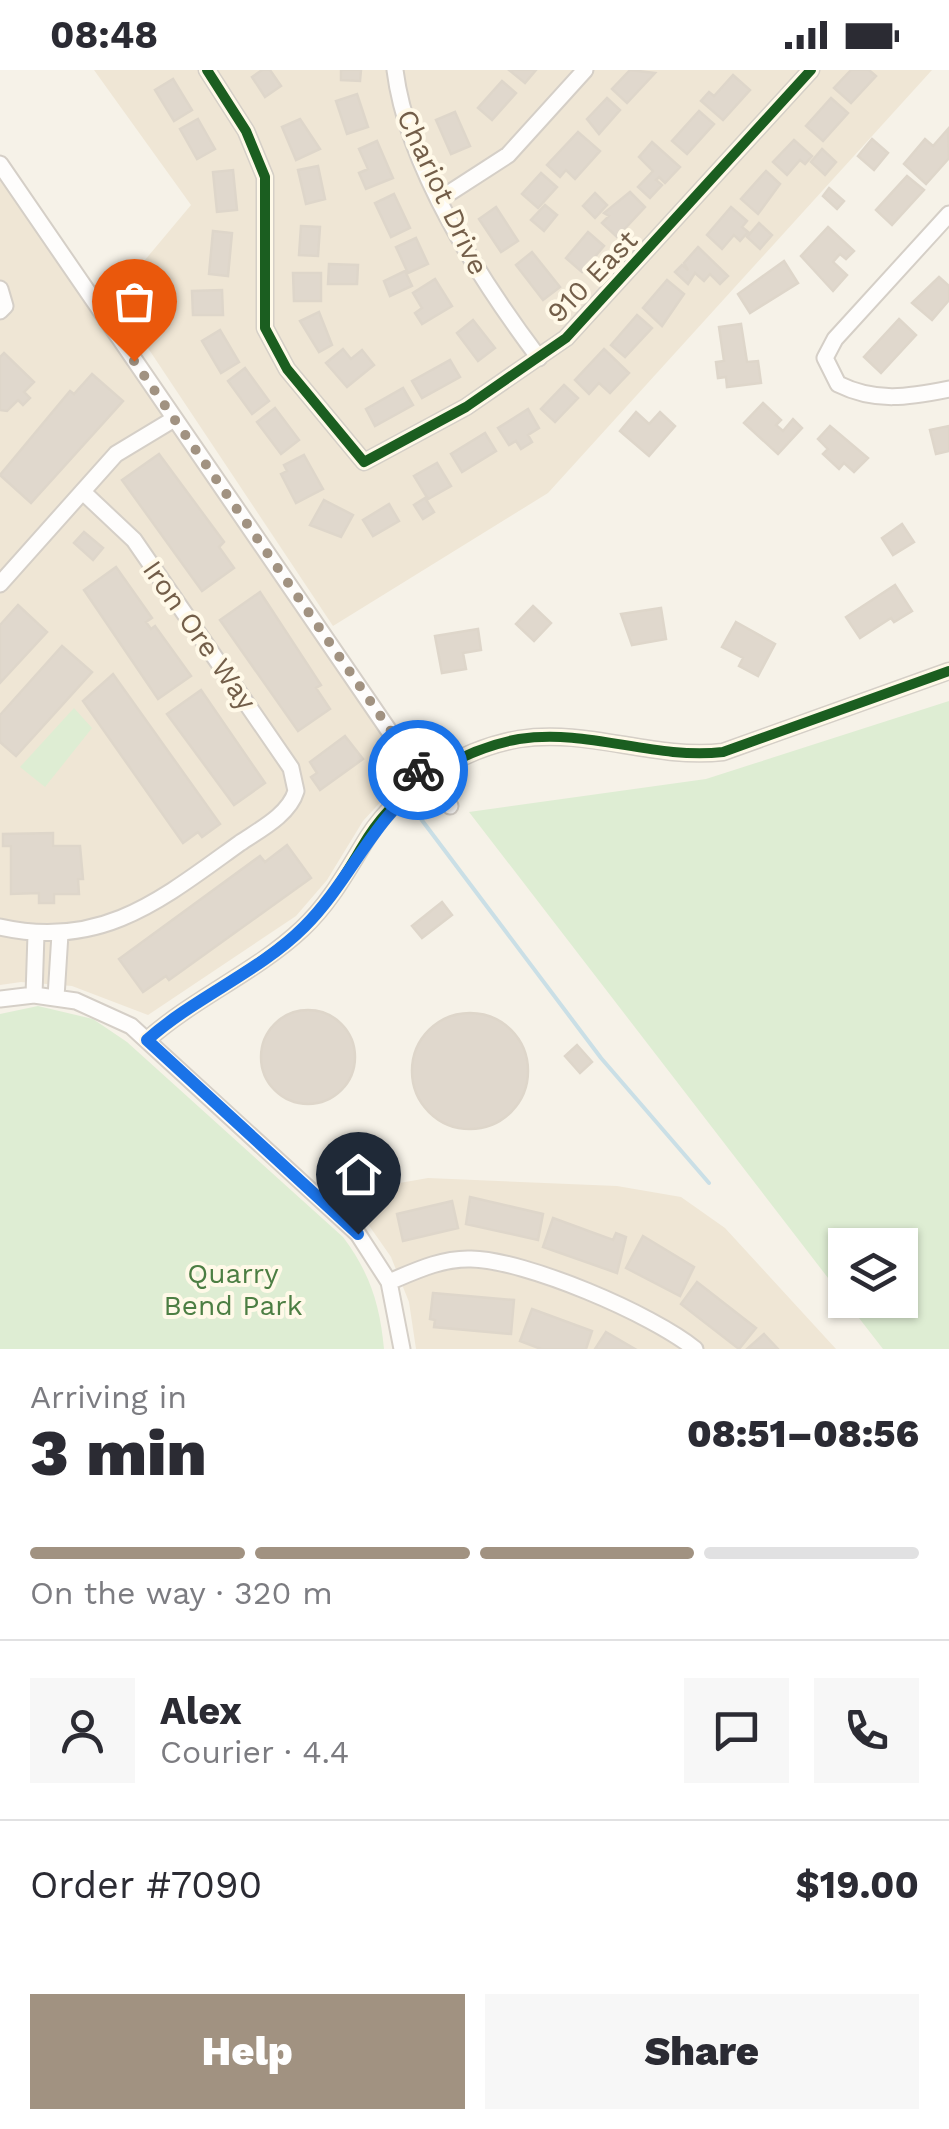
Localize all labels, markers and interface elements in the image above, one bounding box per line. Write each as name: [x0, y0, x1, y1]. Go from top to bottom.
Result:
text: 08:48: [50, 13, 158, 57]
street label: Chariot Drive: [390, 104, 495, 280]
street label: 910 East: [540, 223, 644, 329]
pin: [92, 259, 177, 362]
icon: bag: [107, 274, 162, 329]
street label: Iron Ore Way: [136, 554, 264, 717]
courier: [368, 720, 468, 820]
icon: bike: [391, 743, 446, 798]
pin: [316, 1132, 401, 1235]
icon: home: [331, 1147, 386, 1202]
map controls: [828, 1228, 918, 1318]
button: layers: [828, 1228, 918, 1318]
park label: Quarry Bend Park: [163, 1257, 303, 1322]
text: Arriving in: [30, 1378, 187, 1416]
text: 08:51–08:56: [687, 1412, 919, 1456]
text: 3 min: [30, 1415, 207, 1491]
text: On the way · 320 m: [30, 1574, 333, 1612]
button: person: [30, 1678, 135, 1783]
button: chat: [684, 1678, 789, 1783]
button: phone: [814, 1678, 919, 1783]
text: Alex: [160, 1689, 242, 1733]
text: Courier · 4.4: [160, 1733, 349, 1771]
text: Order #7090: [30, 1863, 262, 1907]
text: $19.00: [795, 1863, 919, 1907]
button: Help: [30, 1994, 465, 2109]
button: Share: [485, 1994, 919, 2109]

